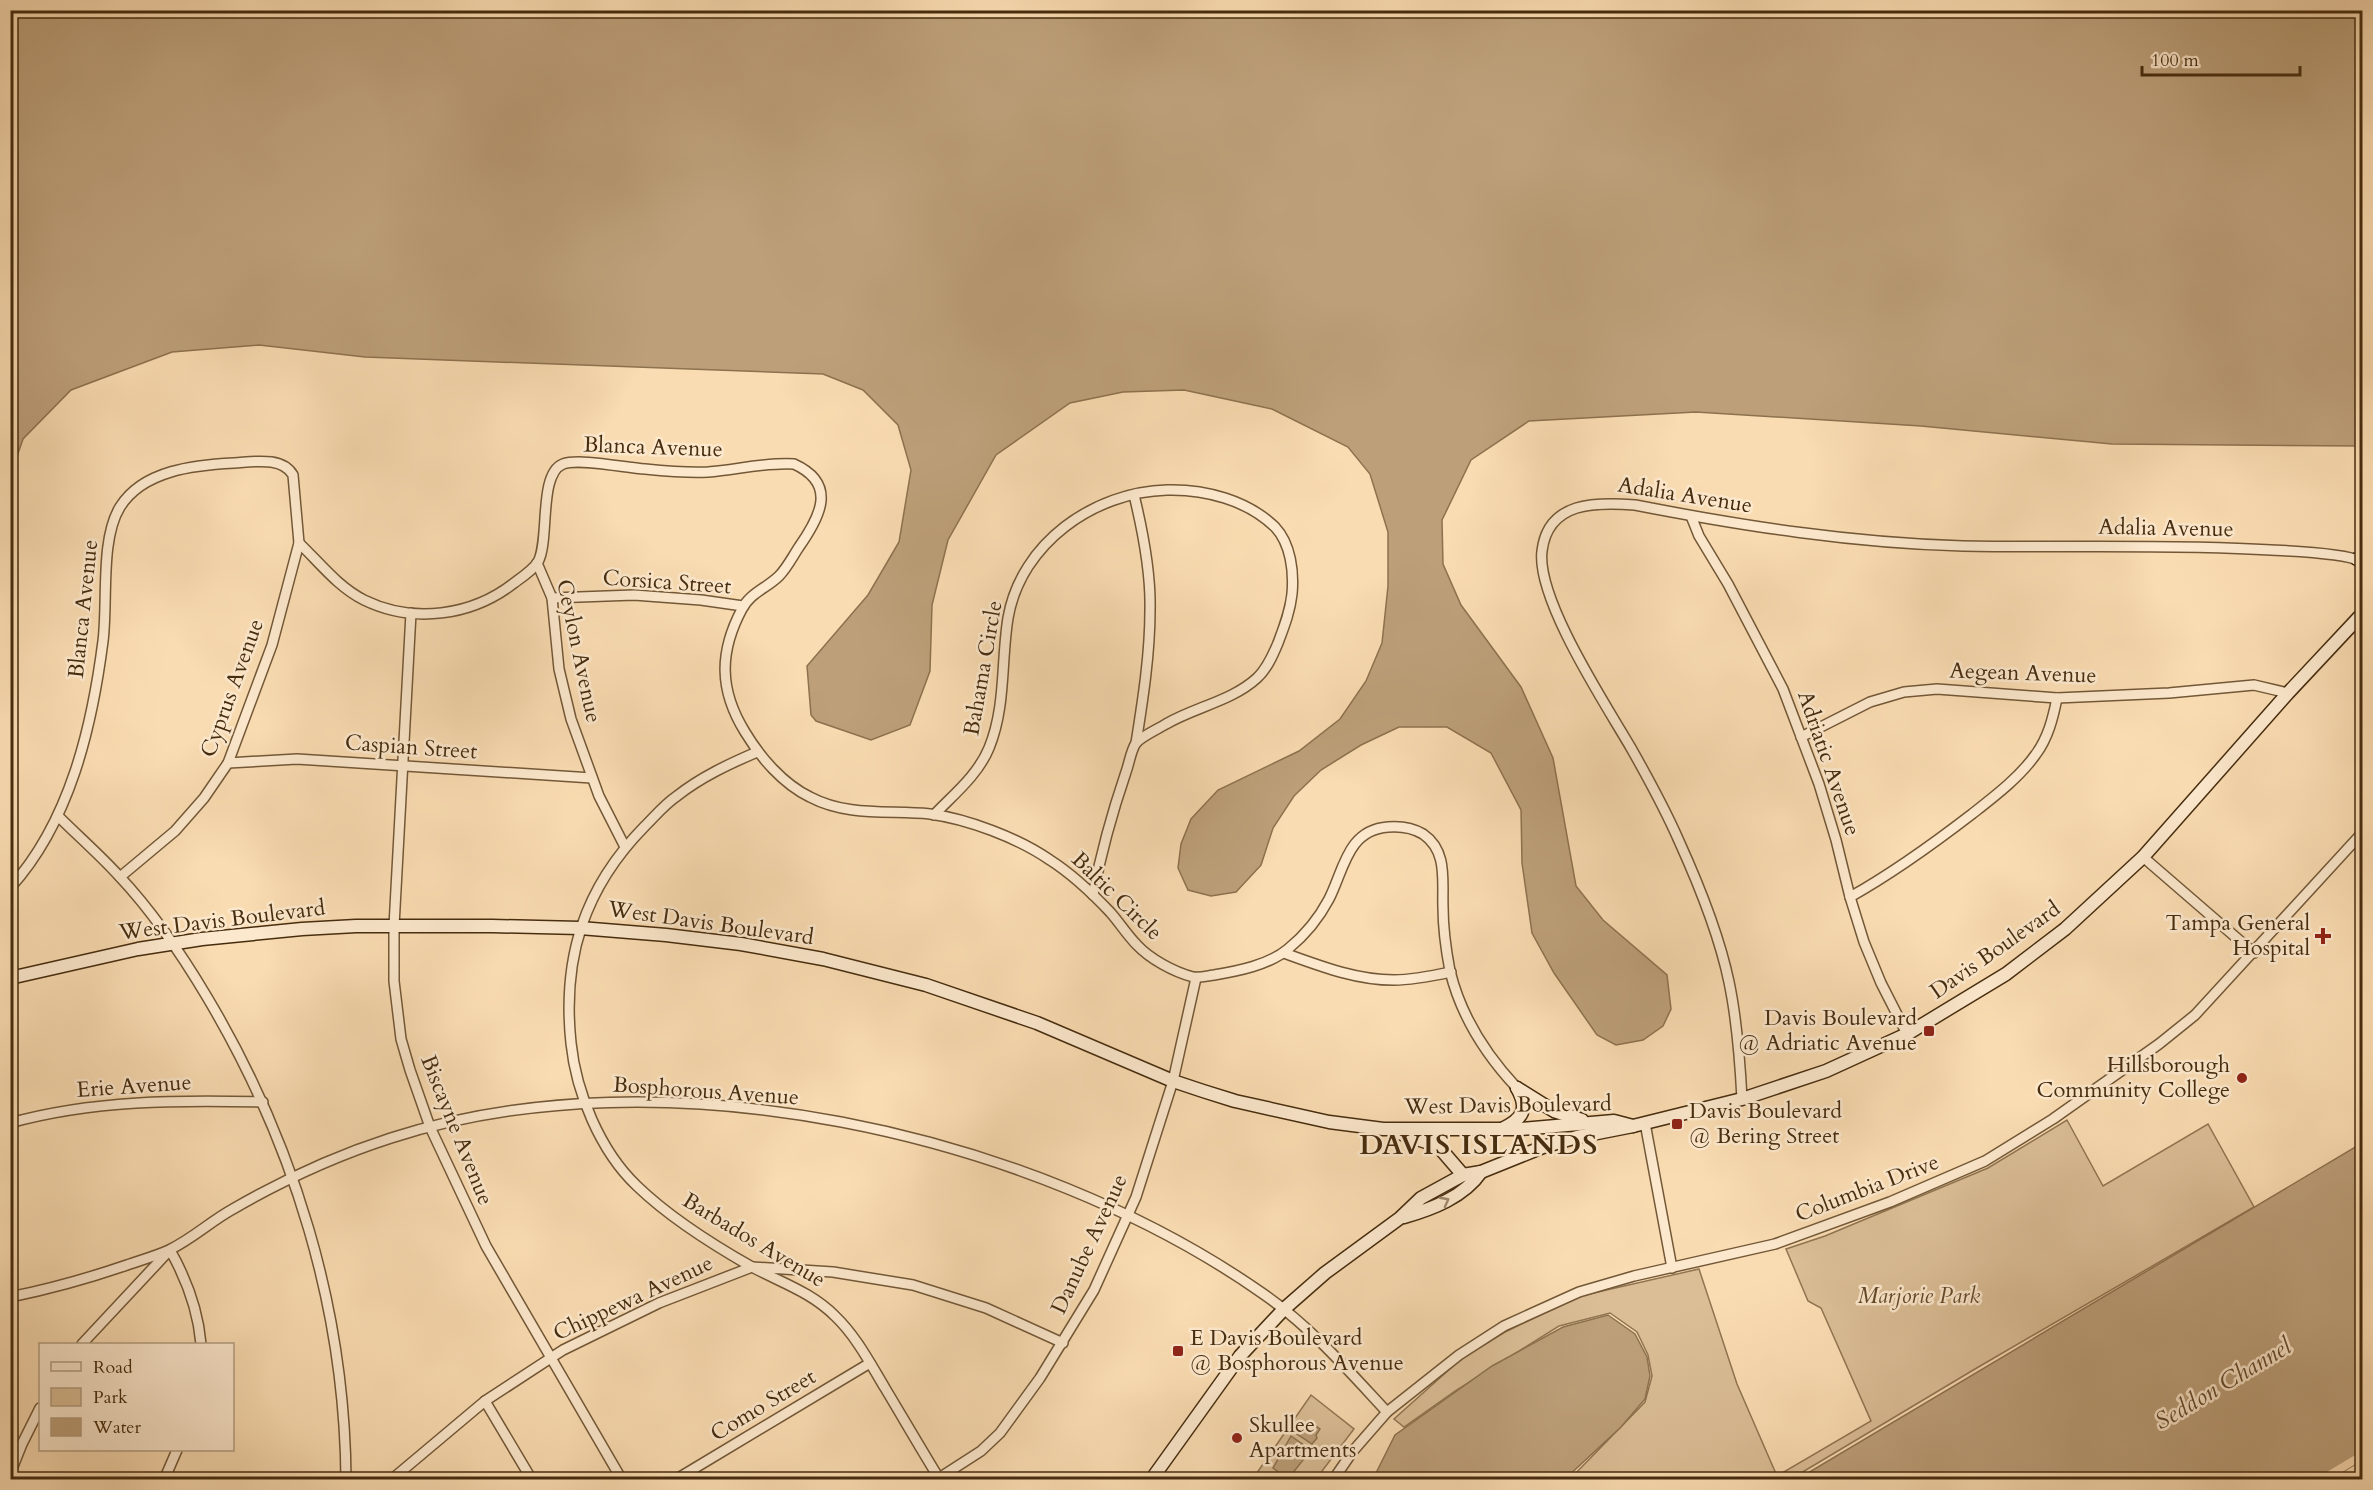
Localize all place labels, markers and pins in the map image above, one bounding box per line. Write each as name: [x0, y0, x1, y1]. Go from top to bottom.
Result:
place label: Tampa General Hospital: [2166, 908, 2310, 963]
marker: Tampa General Hospital: [2314, 927, 2332, 945]
place label: Davis Boulevard @ Adriatic Avenue: [1738, 1003, 1917, 1058]
marker: Davis Boulevard @ Adriatic Avenue: [1922, 1024, 1936, 1038]
place label: Hillsborough Community College: [2037, 1050, 2230, 1105]
marker: Hillsborough Community College: [2235, 1071, 2249, 1085]
place label: Davis Boulevard @ Bering Street: [1689, 1096, 1842, 1151]
marker: Davis Boulevard @ Bering Street: [1670, 1117, 1684, 1131]
place label: E Davis Boulevard @ Bosphorous Avenue: [1190, 1323, 1404, 1378]
marker: E Davis Boulevard @ Bosphorous Avenue: [1171, 1344, 1185, 1358]
place label: Skullee Apartments: [1249, 1410, 1356, 1465]
marker: Skullee Apartments: [1230, 1431, 1244, 1445]

